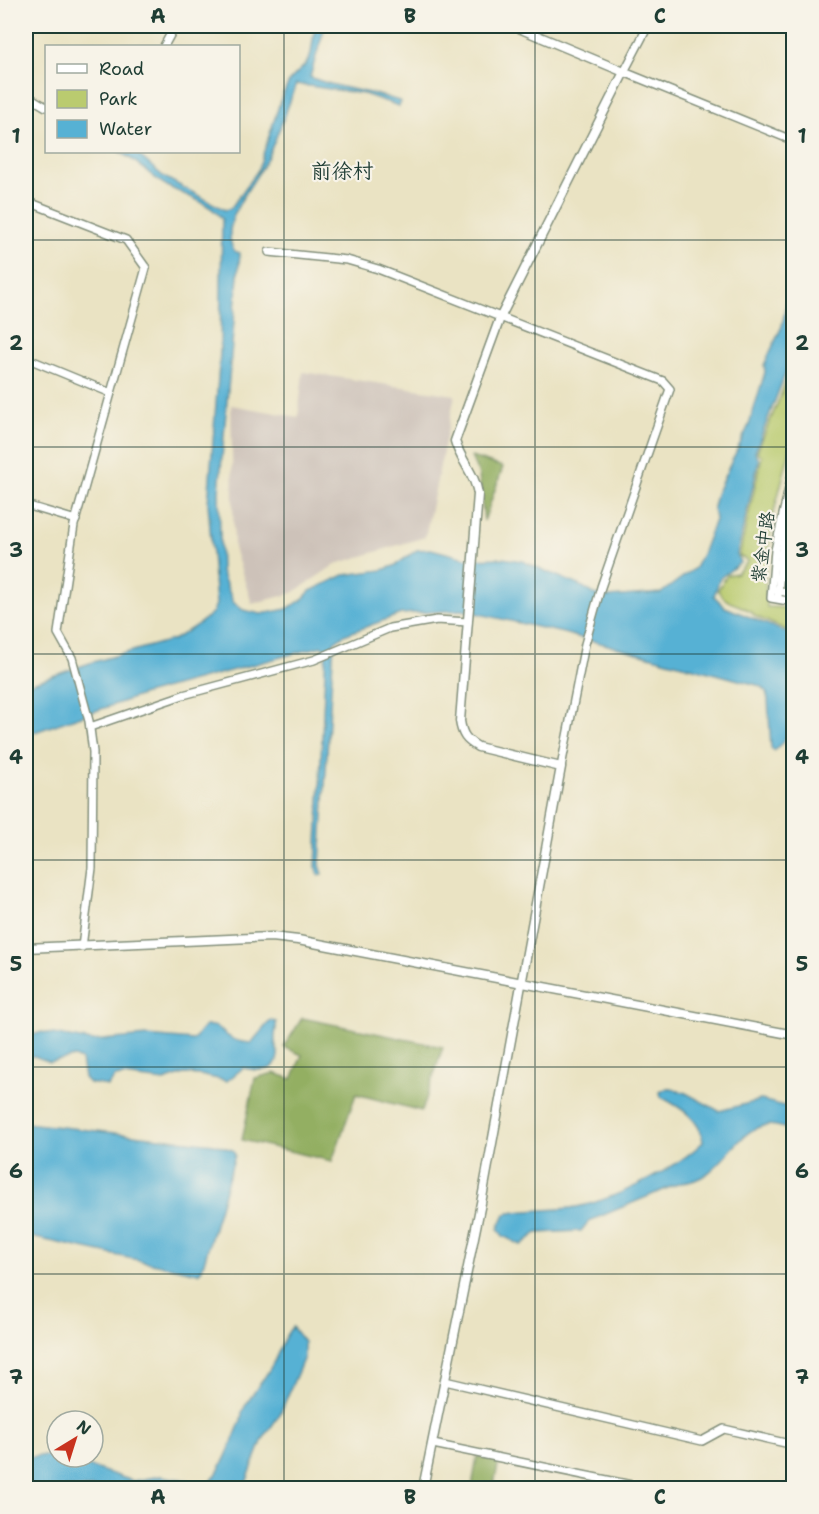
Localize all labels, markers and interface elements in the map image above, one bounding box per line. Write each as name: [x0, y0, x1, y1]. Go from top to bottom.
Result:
text: A: [150, 3, 166, 29]
text: B: [404, 3, 416, 29]
text: C: [654, 3, 666, 29]
legend: [45, 45, 240, 153]
text: Road: [99, 57, 144, 81]
text: Park: [99, 87, 138, 111]
text: Water: [99, 117, 152, 141]
text: 1: [11, 123, 21, 149]
text: 1: [797, 123, 807, 149]
district label: 前徐村: [311, 157, 374, 185]
text: 2: [9, 330, 23, 356]
text: 2: [795, 330, 809, 356]
street label: 紫金中路: [746, 510, 780, 584]
text: 3: [9, 537, 23, 563]
text: 3: [795, 537, 809, 563]
text: 4: [9, 744, 23, 770]
text: 4: [795, 744, 809, 770]
text: 5: [10, 951, 22, 977]
text: 5: [796, 951, 808, 977]
text: 6: [9, 1158, 23, 1184]
text: 6: [795, 1158, 809, 1184]
text: 7: [9, 1364, 23, 1390]
text: 7: [795, 1364, 809, 1390]
north arrow: [45, 1409, 105, 1469]
text: N: [72, 1415, 95, 1440]
text: A: [150, 1484, 166, 1510]
text: B: [404, 1484, 416, 1510]
text: C: [654, 1484, 666, 1510]

